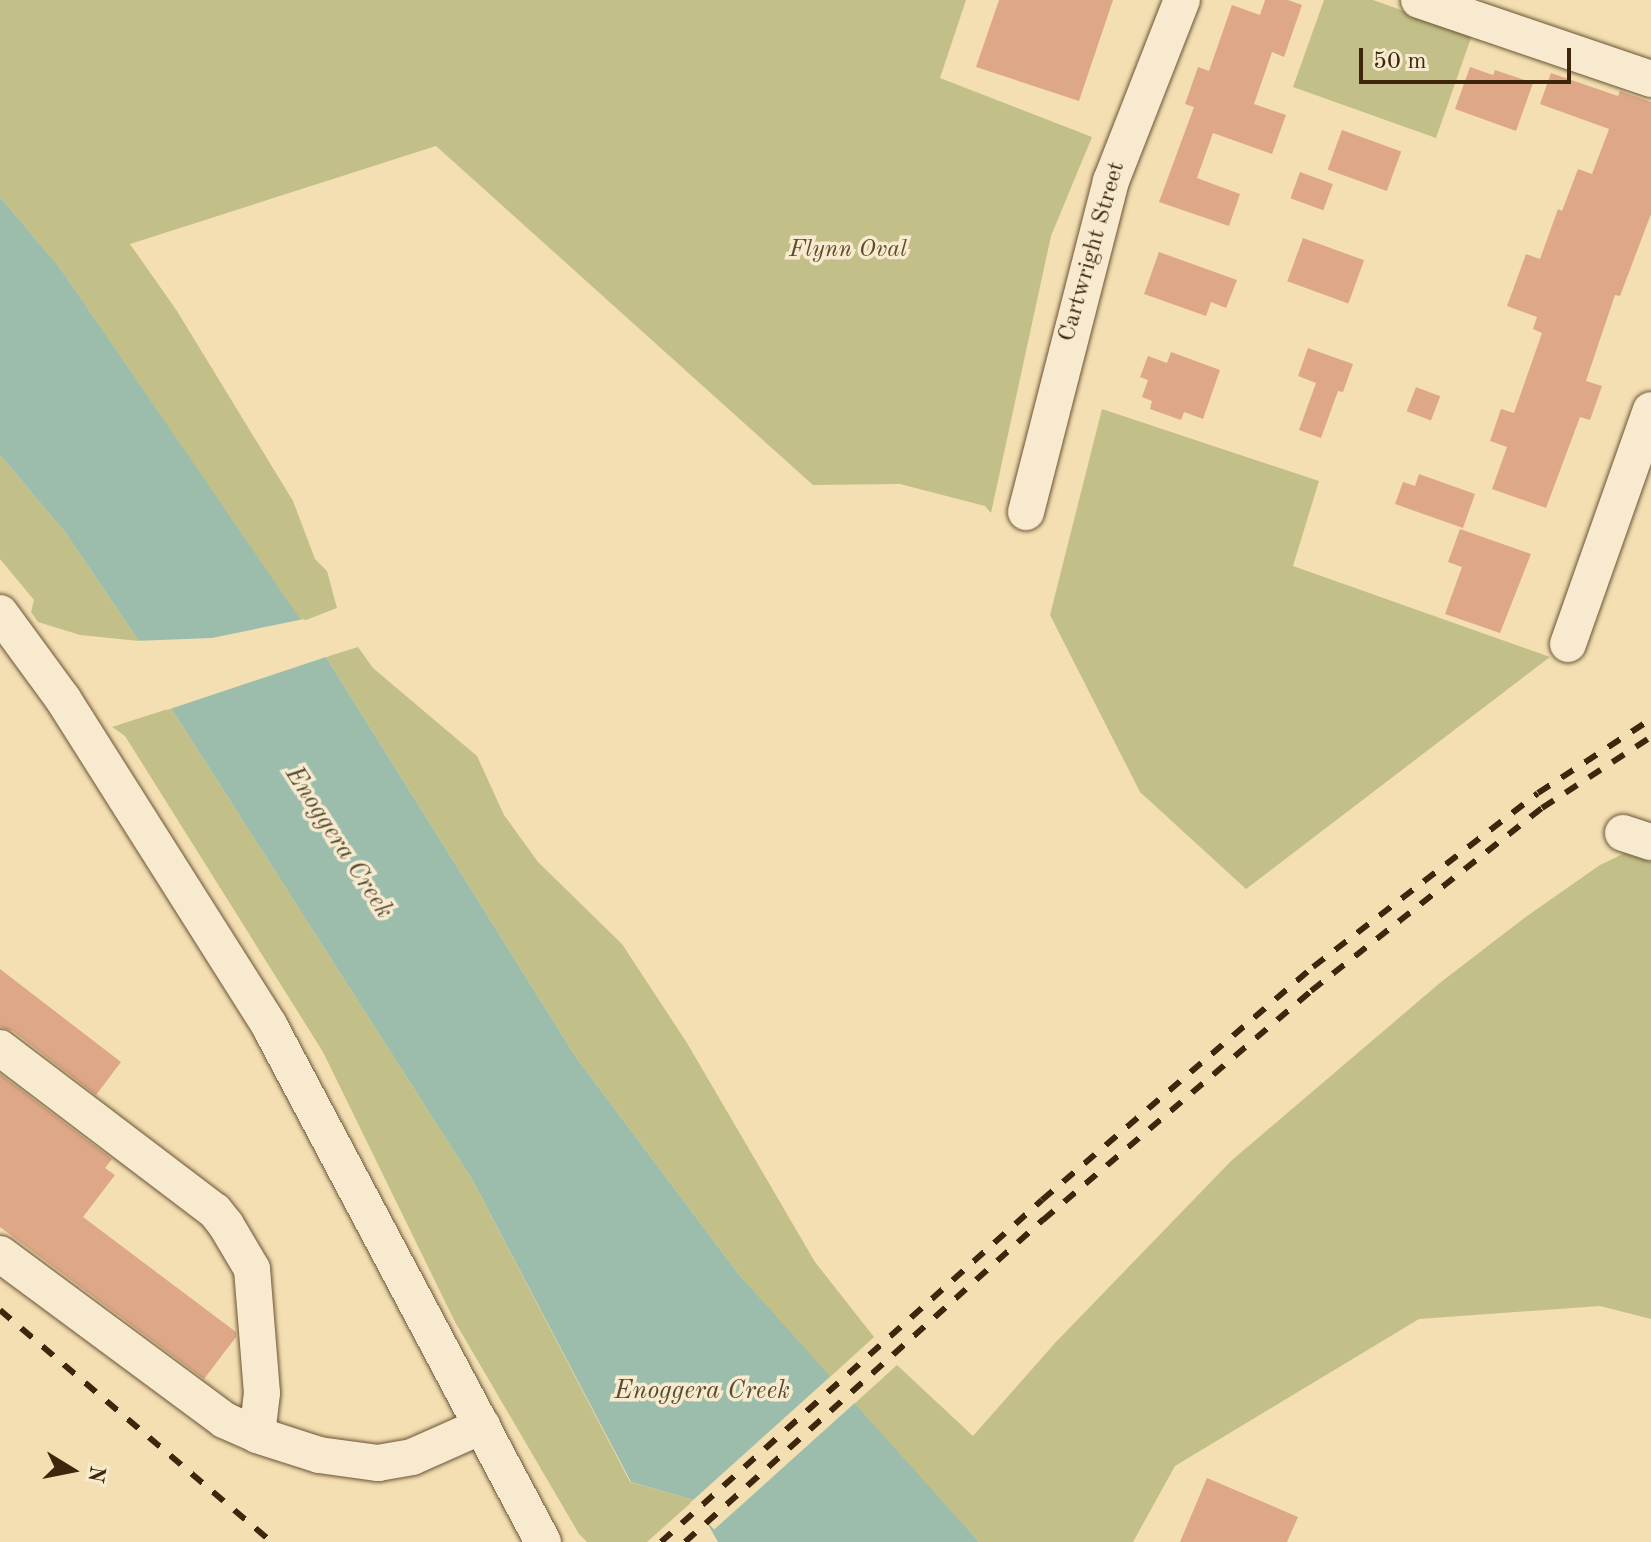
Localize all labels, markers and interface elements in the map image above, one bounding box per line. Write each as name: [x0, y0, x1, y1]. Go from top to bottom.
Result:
scale bar: [1363, 32, 1575, 82]
text: 50 m: [1373, 50, 1427, 74]
street label: Cartwright Street: [1054, 159, 1132, 345]
park label: Flynn Oval: [789, 237, 907, 265]
water label: Enoggera Creek: [277, 761, 399, 925]
water label: Enoggera Creek: [614, 1376, 790, 1408]
north arrow: [32, 1430, 112, 1510]
text: N: [83, 1464, 108, 1484]

